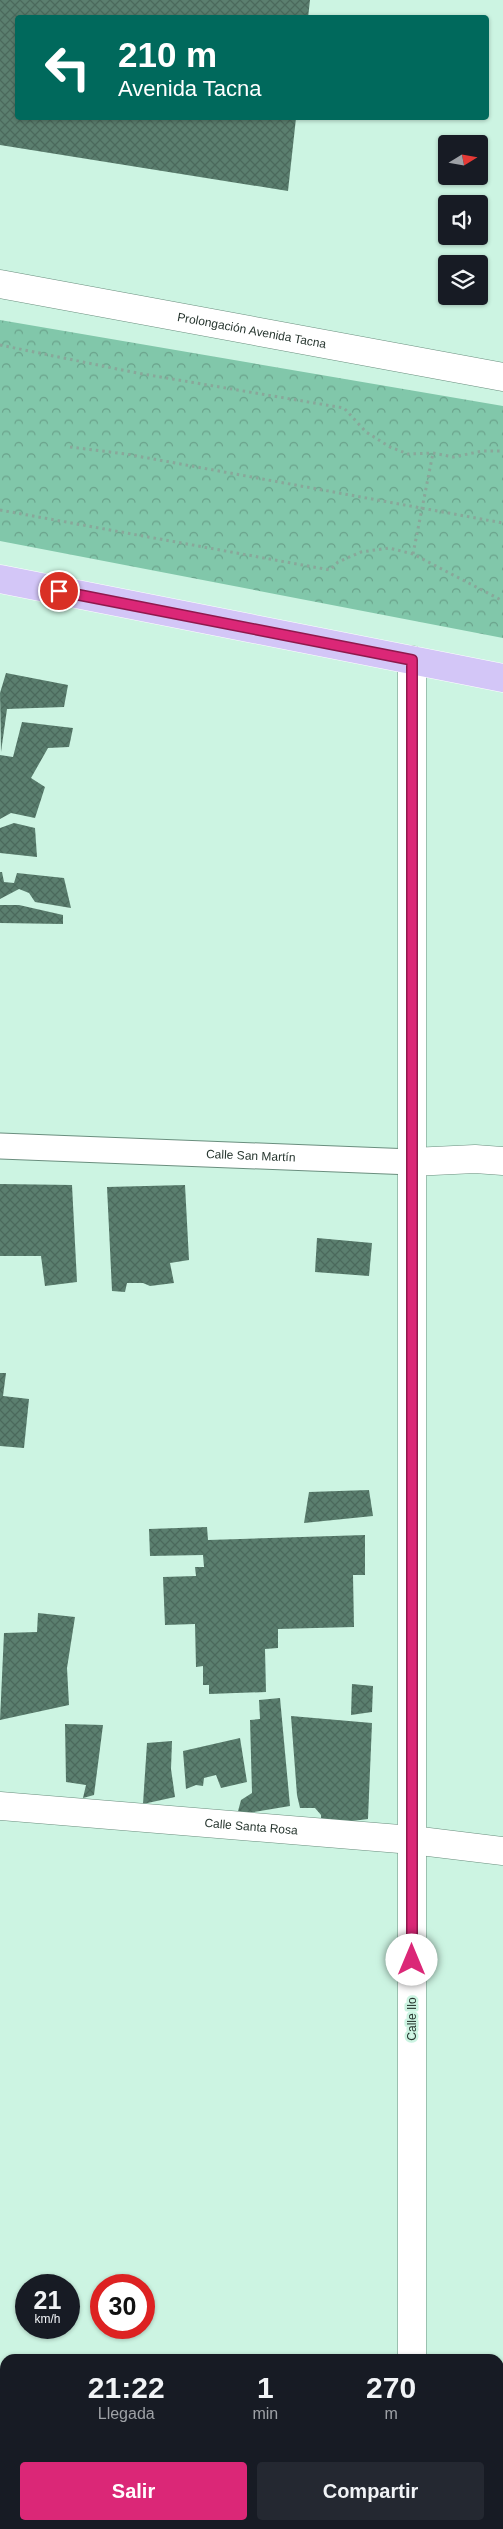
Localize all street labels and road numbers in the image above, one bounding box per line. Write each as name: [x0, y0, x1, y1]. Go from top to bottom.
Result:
street label: Prolongación Avenida Tacna: [176, 310, 328, 351]
street label: Calle San Martín: [206, 1147, 296, 1164]
street label: Calle Santa Rosa: [204, 1816, 299, 1838]
street label: Calle Ilo: [405, 1997, 419, 2041]

